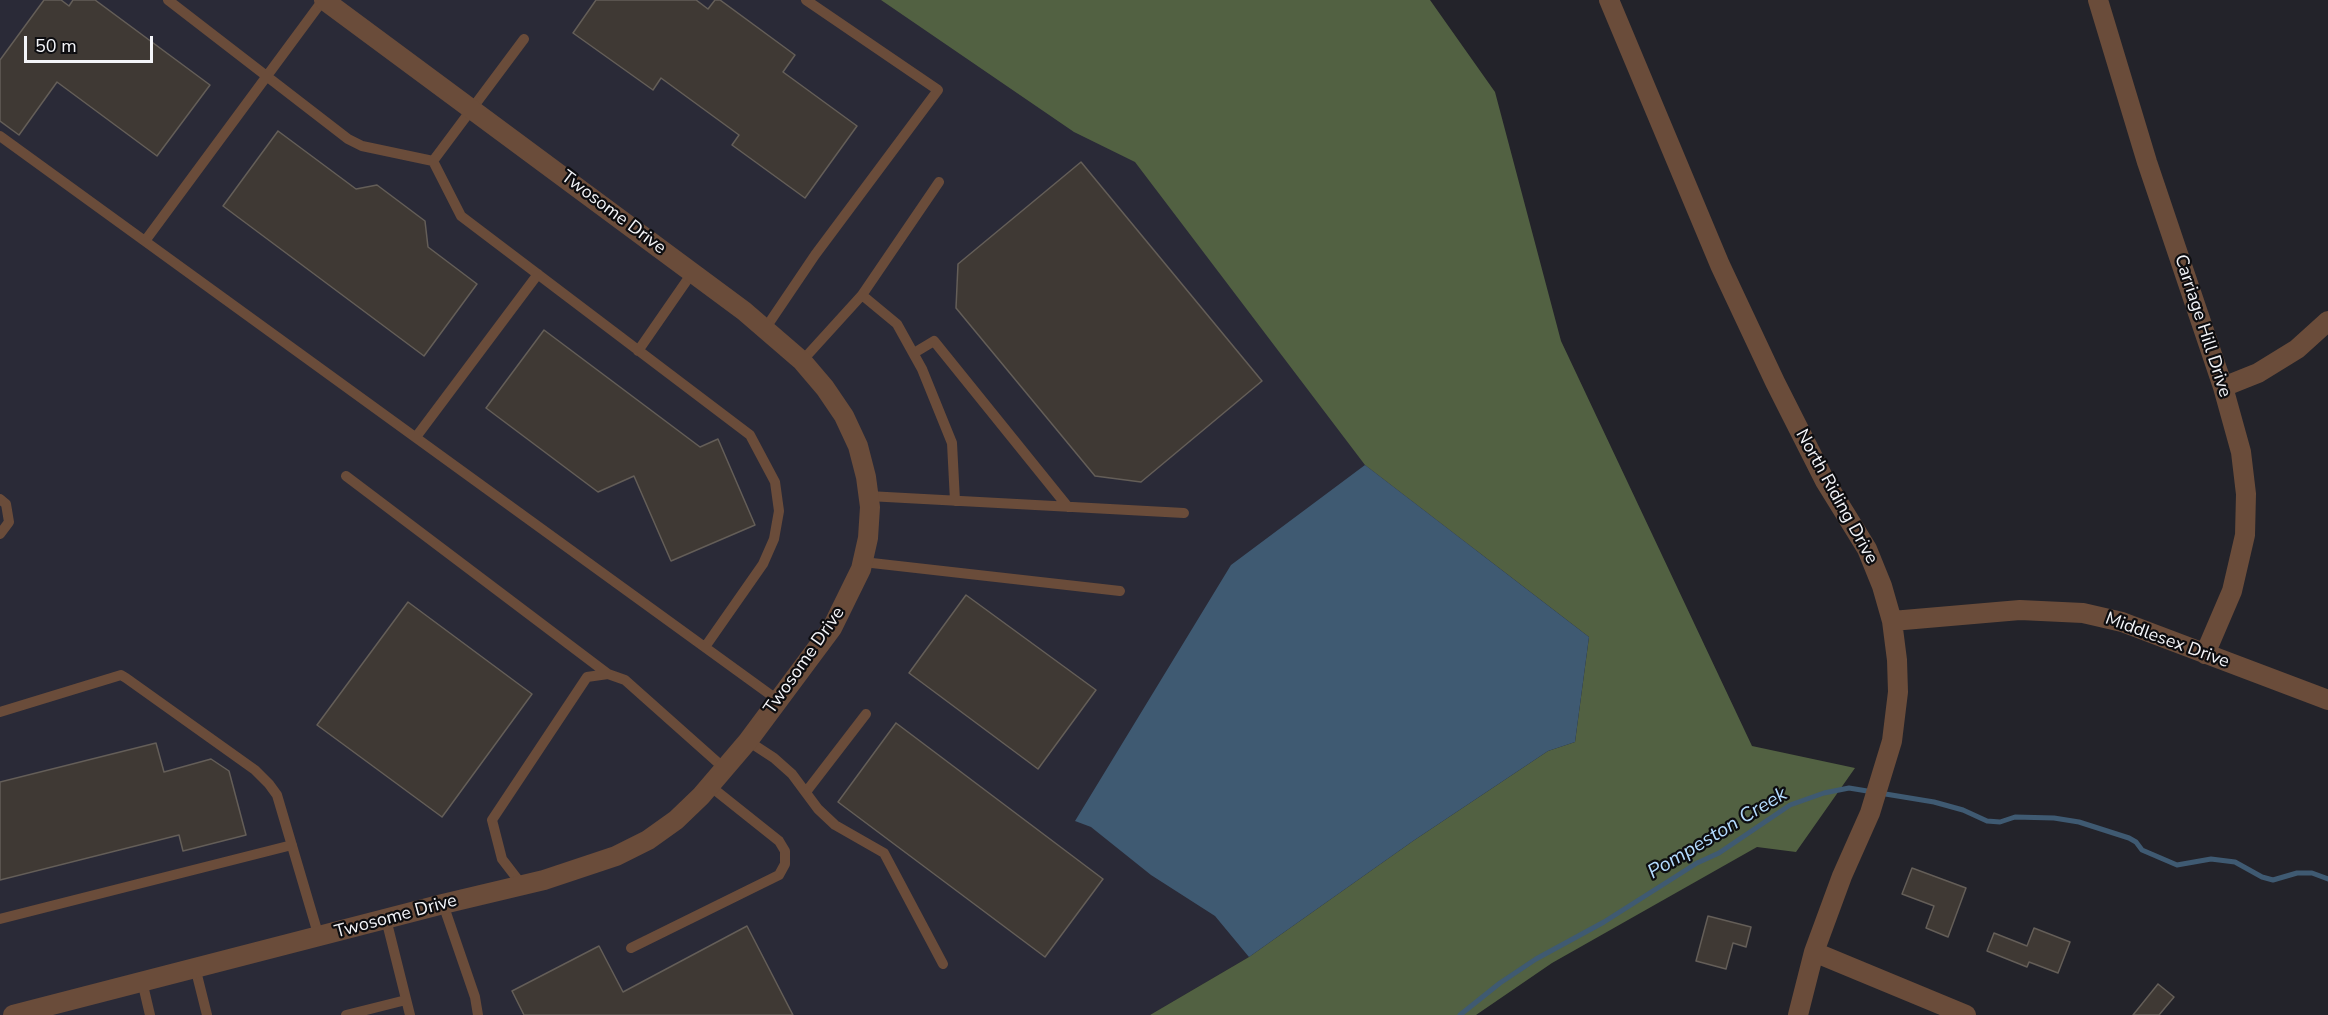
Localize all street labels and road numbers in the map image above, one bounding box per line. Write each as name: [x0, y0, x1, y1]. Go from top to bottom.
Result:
street label: Twosome Drive: [556, 167, 670, 259]
street label: Carriage Hill Drive: [2169, 252, 2235, 400]
street label: North Riding Drive: [1790, 426, 1882, 568]
street label: Twosome Drive: [760, 603, 850, 719]
street label: Middlesex Drive: [2102, 609, 2232, 673]
street label: Twosome Drive: [333, 890, 459, 944]

